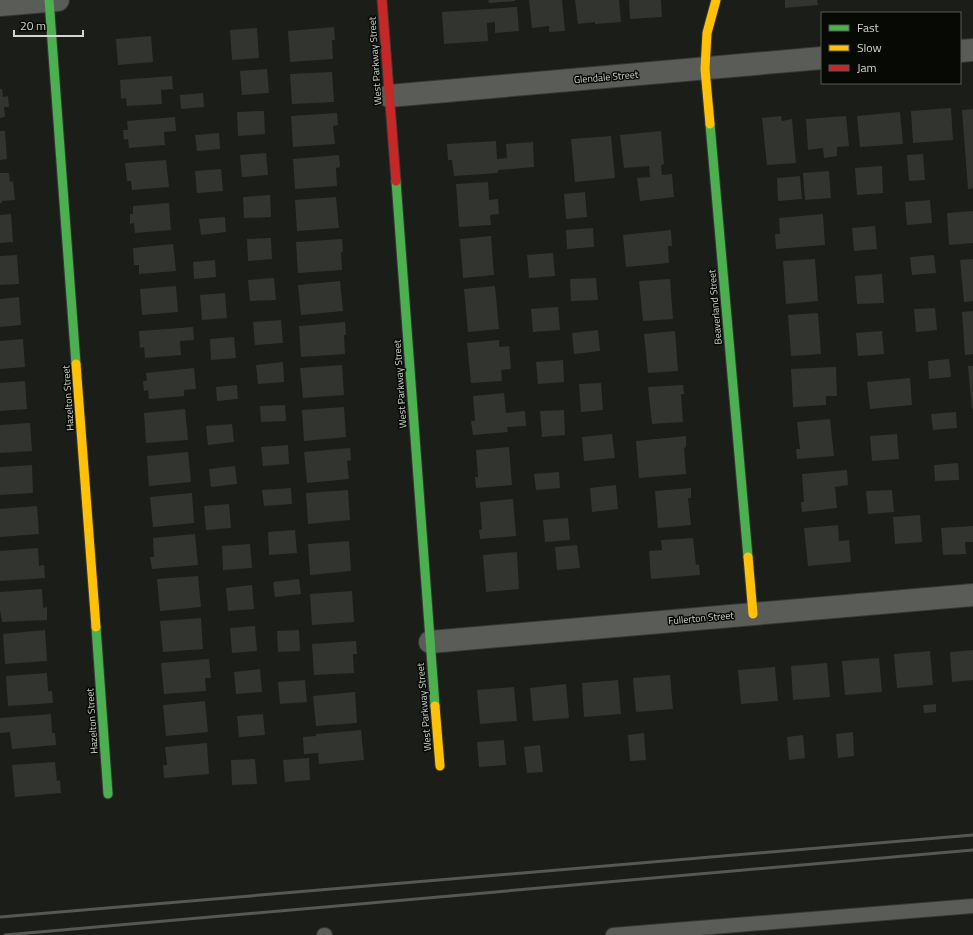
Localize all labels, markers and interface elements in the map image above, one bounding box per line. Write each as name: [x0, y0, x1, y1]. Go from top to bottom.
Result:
scale bar: [14, 12, 83, 38]
legend: [821, 12, 961, 84]
text: 20 m: [20, 16, 46, 35]
street label: West Parkway Street: [364, 16, 386, 106]
text: Fast: [857, 18, 880, 37]
text: Slow: [857, 38, 882, 57]
text: Jam: [857, 58, 877, 77]
street label: Glendale Street: [573, 67, 639, 87]
street label: Beaverland Street: [704, 268, 726, 345]
street label: West Parkway Street: [389, 339, 411, 429]
street label: Hazelton Street: [58, 364, 78, 431]
street label: Fullerton Street: [668, 608, 735, 628]
street label: West Parkway Street: [413, 662, 435, 752]
street label: Hazelton Street: [82, 687, 102, 754]

